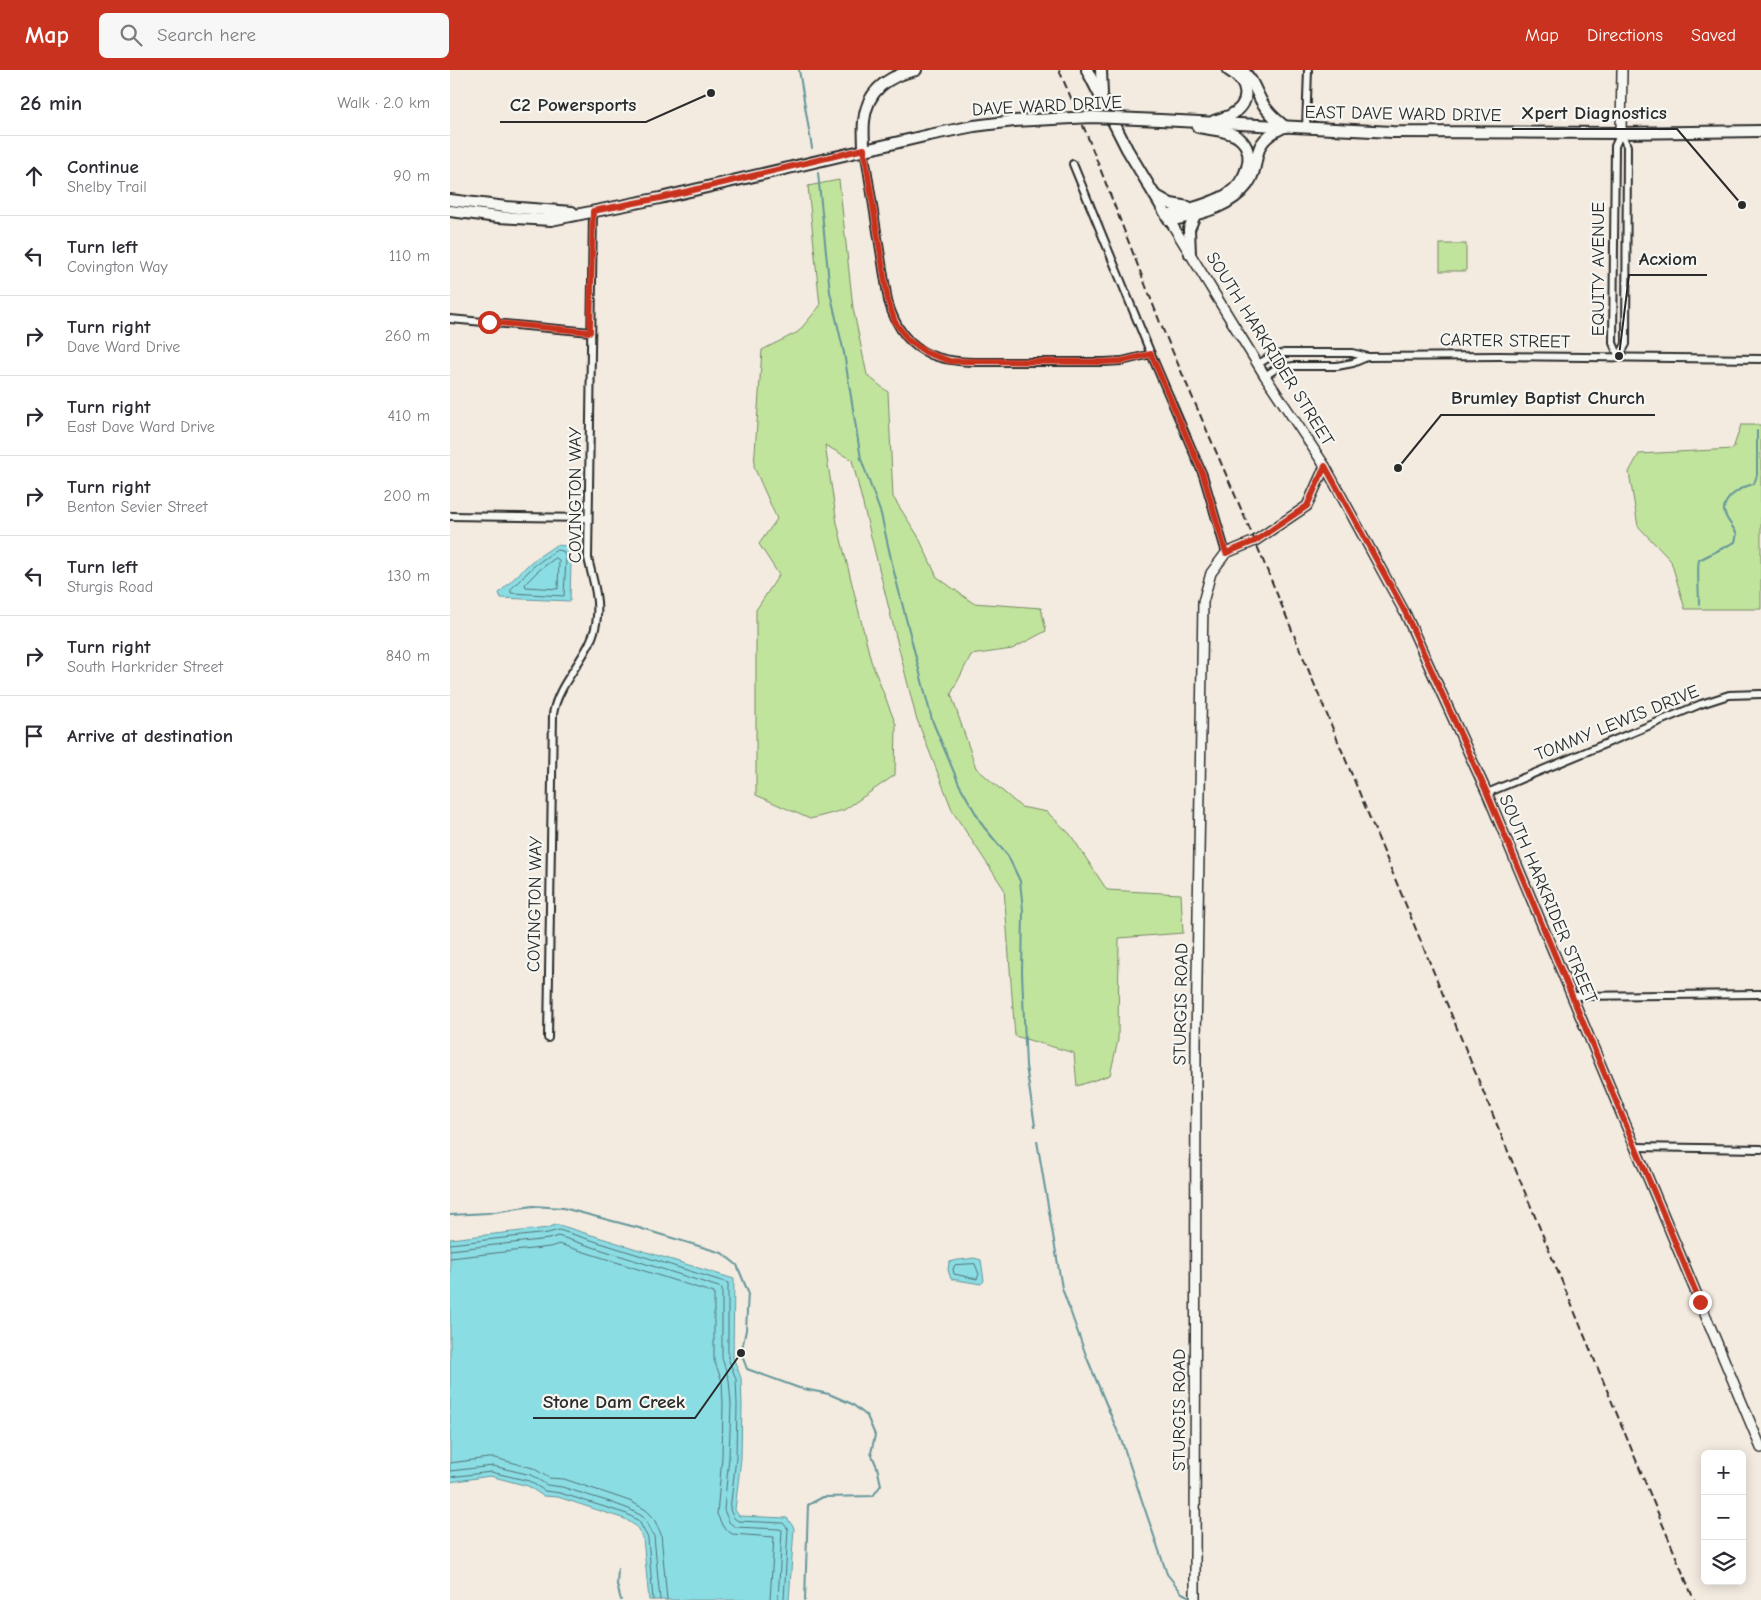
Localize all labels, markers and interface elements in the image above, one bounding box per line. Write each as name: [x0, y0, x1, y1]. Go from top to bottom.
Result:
search box: [99, 13, 449, 58]
text: Map: [25, 21, 69, 49]
icon: search: [117, 21, 145, 49]
text: Search here: [157, 24, 256, 46]
text: Map: [1525, 25, 1559, 46]
text: Directions: [1587, 25, 1663, 46]
text: Saved: [1691, 25, 1736, 46]
callout: C2 Powersports: [500, 88, 646, 122]
text: 26 min: [20, 91, 82, 115]
street label: DAVE WARD DRIVE: [971, 92, 1123, 120]
text: Walk · 2.0 km: [337, 94, 430, 112]
text: C2 Powersports: [510, 94, 636, 116]
callout: Xpert Diagnostics: [1512, 95, 1677, 129]
street label: EAST DAVE WARD DRIVE: [1304, 102, 1502, 126]
text: Xpert Diagnostics: [1521, 102, 1667, 124]
text: Continue: [67, 156, 139, 178]
icon: ahead: [20, 162, 48, 190]
text: 90 m: [393, 167, 430, 185]
text: Shelby Trail: [67, 178, 147, 196]
street label: EQUITY AVENUE: [1588, 202, 1609, 336]
text: Turn left: [67, 236, 138, 258]
callout: Acxiom: [1629, 241, 1707, 275]
icon: left: [20, 242, 48, 270]
text: 110 m: [389, 247, 430, 265]
street label: SOUTH HARKRIDER STREET: [1202, 248, 1339, 450]
text: Acxiom: [1639, 248, 1697, 270]
text: Covington Way: [67, 258, 168, 276]
route start: [478, 311, 501, 334]
text: Turn right: [67, 316, 151, 338]
icon: right: [20, 322, 48, 350]
text: 260 m: [385, 327, 430, 345]
street label: CARTER STREET: [1440, 329, 1571, 353]
text: Dave Ward Drive: [67, 338, 180, 356]
callout: Brumley Baptist Church: [1441, 381, 1655, 415]
text: Brumley Baptist Church: [1451, 387, 1645, 409]
text: Turn right: [67, 396, 151, 418]
icon: right: [20, 402, 48, 430]
text: 410 m: [388, 407, 430, 425]
text: East Dave Ward Drive: [67, 418, 215, 436]
street label: COVINGTON WAY: [565, 427, 586, 563]
text: Turn right: [67, 476, 151, 498]
icon: right: [20, 482, 48, 510]
text: 200 m: [384, 487, 430, 505]
text: Benton Sevier Street: [67, 498, 208, 516]
text: Turn left: [67, 556, 138, 578]
icon: left: [20, 562, 48, 590]
text: 130 m: [387, 567, 430, 585]
text: Sturgis Road: [67, 578, 153, 596]
text: Turn right: [67, 636, 151, 658]
icon: right: [20, 642, 48, 670]
text: 840 m: [386, 647, 430, 665]
text: South Harkrider Street: [67, 658, 223, 676]
street label: TOMMY LEWIS DRIVE: [1532, 680, 1702, 765]
icon: arrive: [20, 722, 48, 750]
text: Arrive at destination: [67, 725, 233, 747]
street label: SOUTH HARKRIDER STREET: [1494, 792, 1602, 1007]
street label: COVINGTON WAY: [523, 835, 547, 972]
street label: STURGIS ROAD: [1169, 943, 1193, 1065]
route end: [1689, 1291, 1712, 1314]
street label: STURGIS ROAD: [1169, 1349, 1190, 1471]
callout: Stone Dam Creek: [533, 1384, 695, 1418]
text: Stone Dam Creek: [543, 1391, 686, 1413]
map controls: [1701, 1450, 1746, 1585]
button: +: [1701, 1450, 1746, 1495]
button: −: [1701, 1495, 1746, 1540]
button: layers: [1701, 1540, 1746, 1585]

